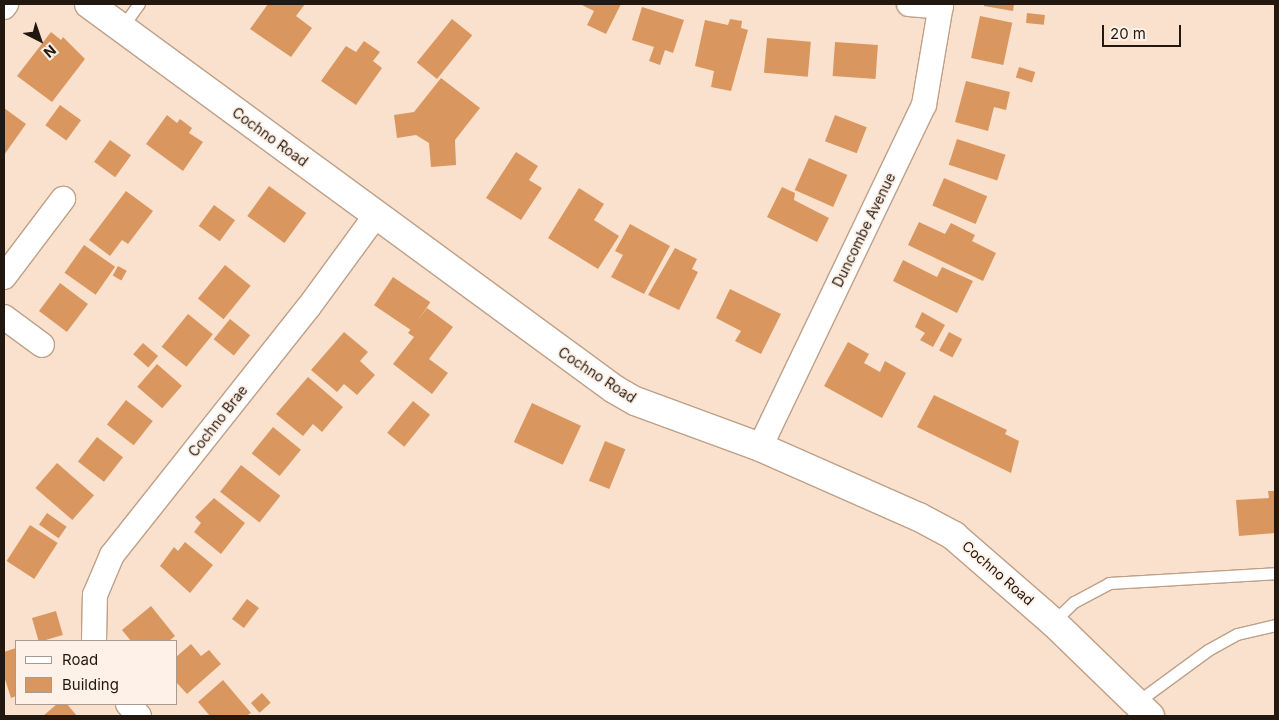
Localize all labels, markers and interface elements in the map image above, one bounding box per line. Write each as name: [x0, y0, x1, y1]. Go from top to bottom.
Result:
north arrow: [15, 15, 65, 65]
scale bar: [1104, 15, 1183, 47]
text: 20 m: [1110, 24, 1146, 43]
text: N: [41, 42, 60, 62]
street label: Cochno Road: [229, 104, 311, 170]
street label: Duncombe Avenue: [829, 170, 899, 290]
street label: Cochno Road: [555, 344, 639, 406]
street label: Cochno Brae: [185, 382, 251, 460]
street label: Cochno Road: [959, 537, 1037, 609]
legend: [15, 640, 178, 705]
text: Road: [62, 650, 98, 669]
text: Building: [62, 675, 119, 694]

